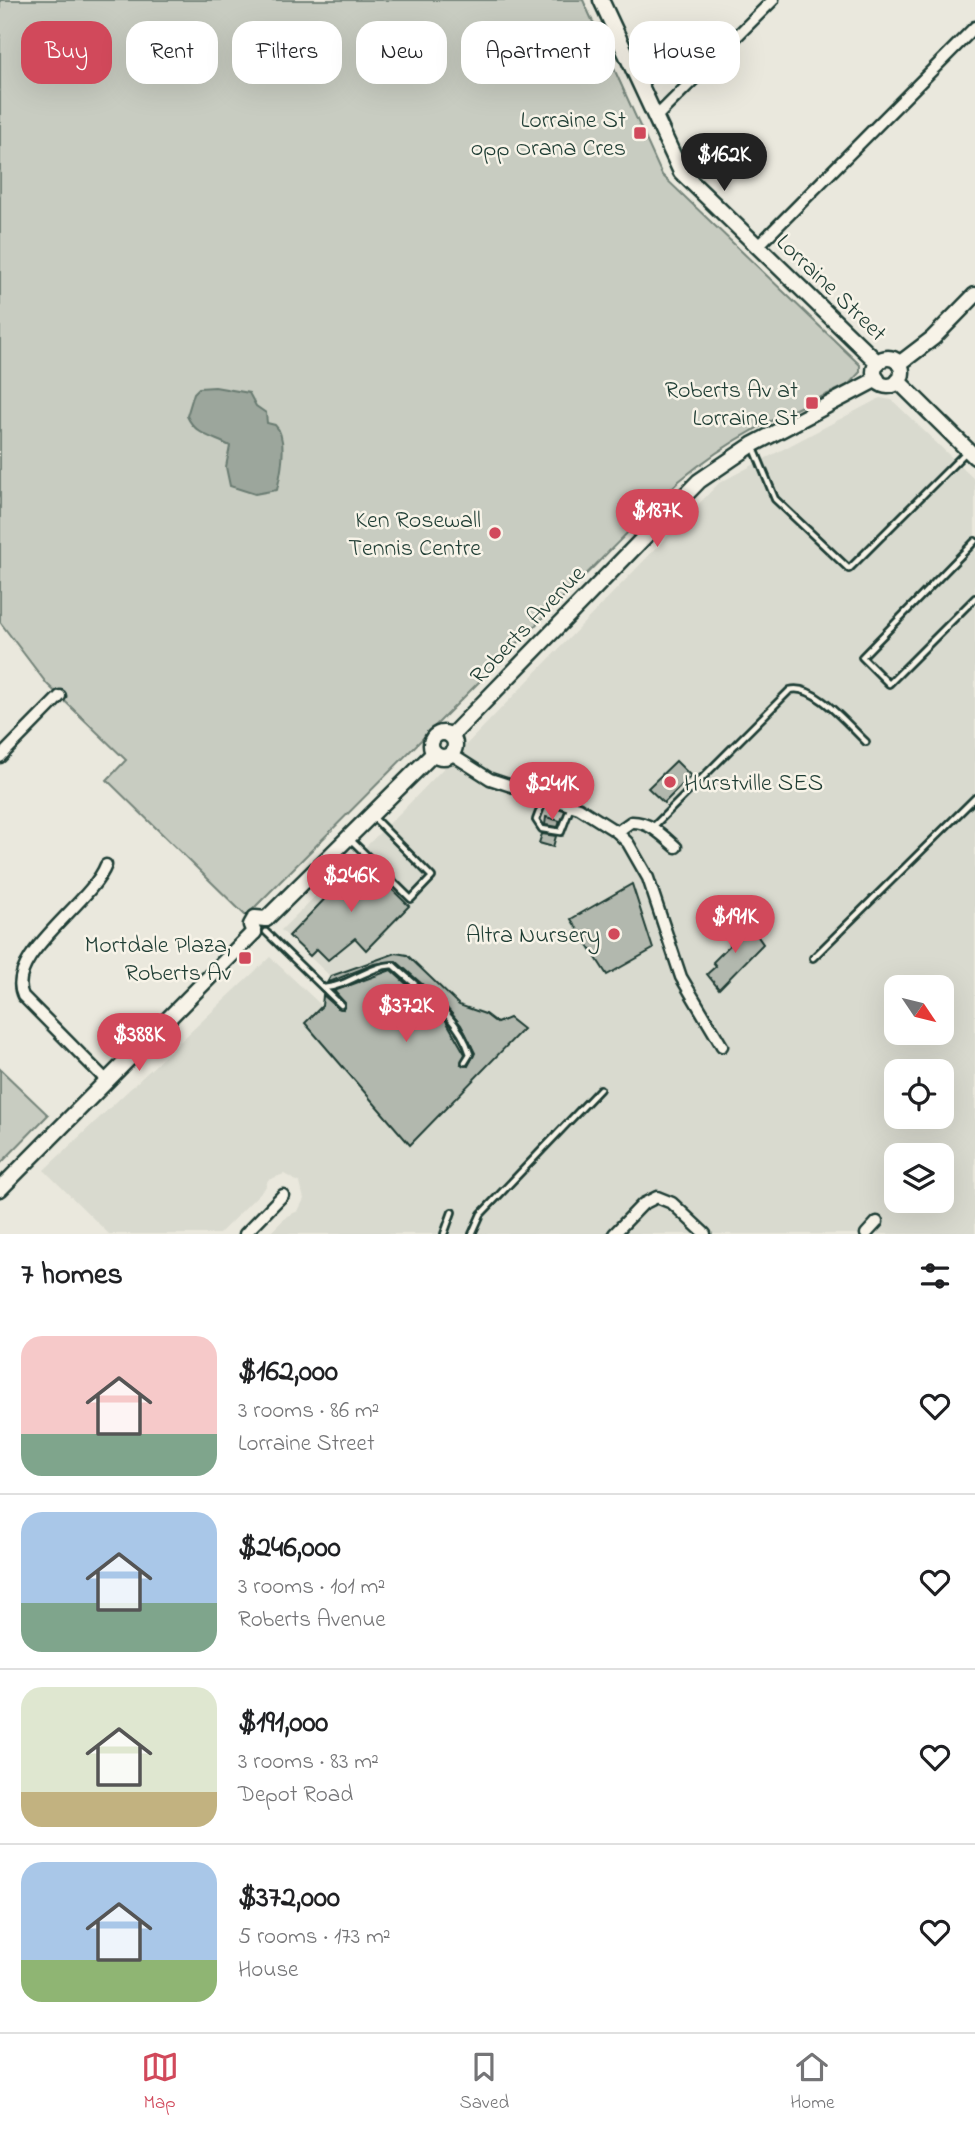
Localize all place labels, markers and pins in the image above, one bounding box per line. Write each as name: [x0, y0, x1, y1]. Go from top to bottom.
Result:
place label: Lorraine St opp Orana Cres: [471, 104, 626, 167]
marker: Lorraine St opp Orana Cres: [632, 125, 648, 141]
pin: $162K: [675, 134, 773, 193]
place label: Roberts Av at Lorraine St: [665, 374, 798, 437]
marker: Roberts Av at Lorraine St: [804, 395, 820, 411]
pin: $187K: [608, 490, 706, 549]
place label: Ken Rosewall Tennis Centre: [348, 504, 481, 567]
marker: Ken Rosewall Tennis Centre: [487, 525, 503, 541]
pin: $241K: [503, 762, 601, 822]
place label: Hurstville SES: [684, 767, 823, 802]
marker: Hurstville SES: [662, 774, 678, 790]
pin: $246K: [302, 855, 400, 914]
pin: $191K: [686, 895, 784, 955]
place label: Altra Nursery: [466, 919, 600, 955]
marker: Altra Nursery: [606, 926, 622, 942]
place label: Mortdale Plaza, Roberts Av: [85, 929, 232, 992]
marker: Mortdale Plaza, Roberts Av: [237, 950, 253, 966]
pin: $372K: [357, 984, 455, 1044]
pin: $388K: [90, 1014, 188, 1073]

